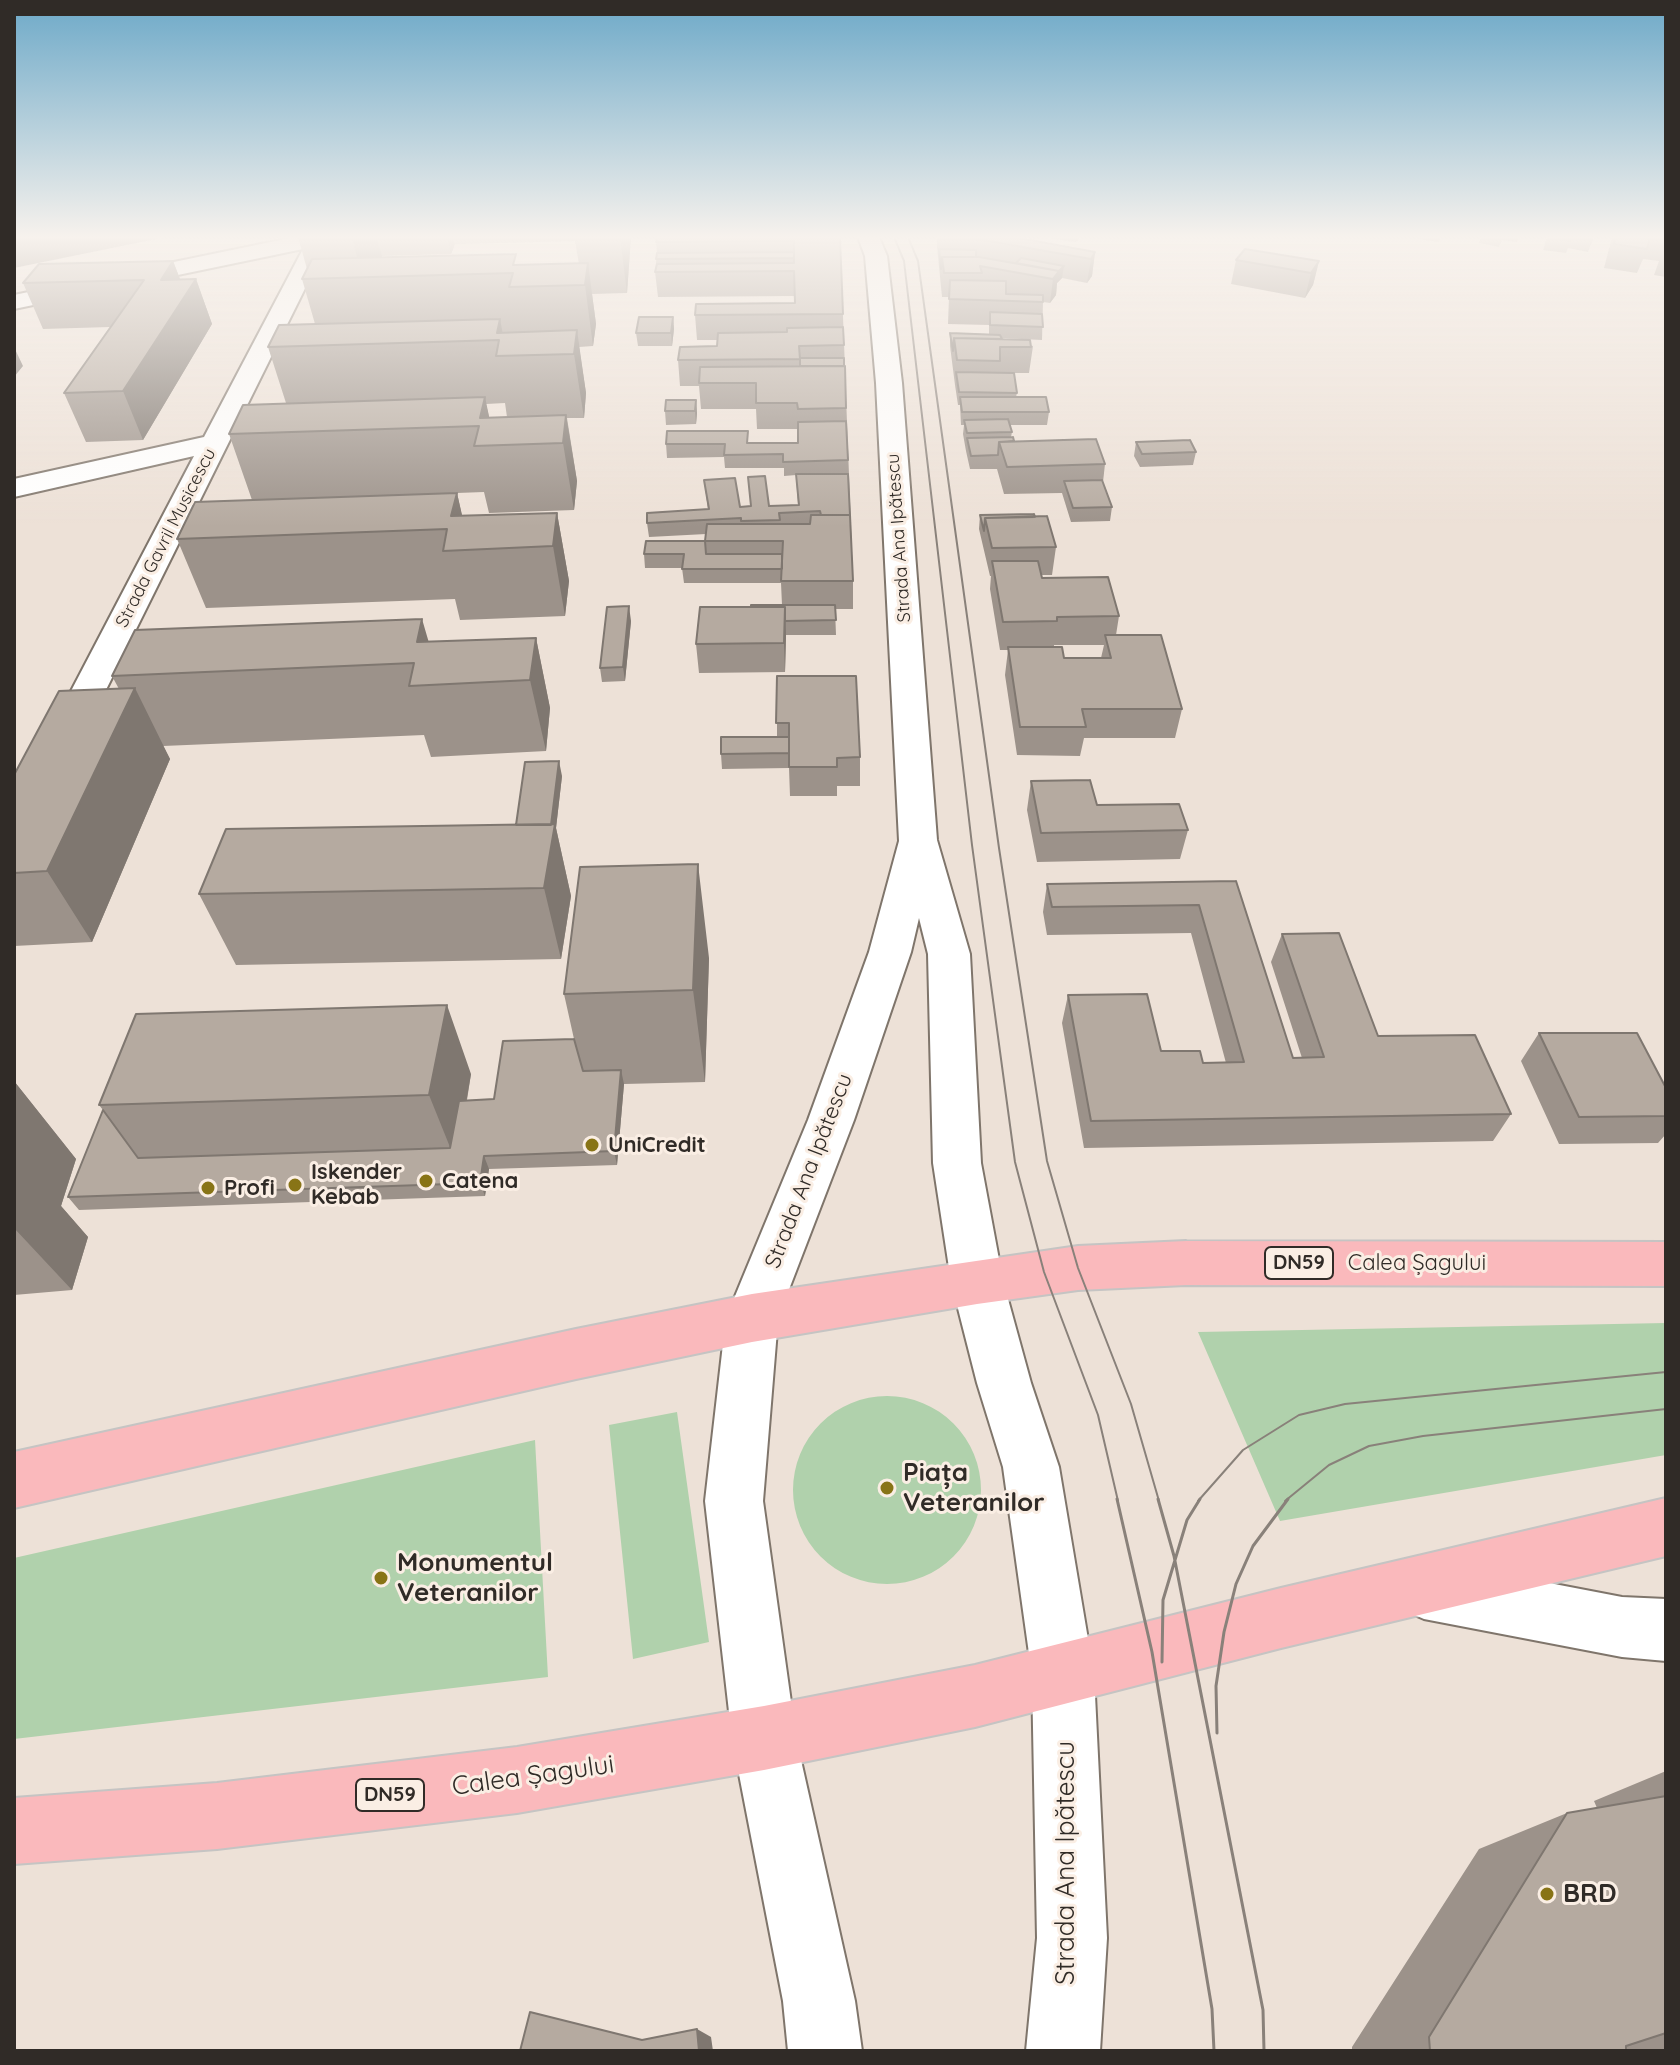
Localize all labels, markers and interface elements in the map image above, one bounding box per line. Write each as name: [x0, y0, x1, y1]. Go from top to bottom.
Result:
street label: Strada Gavril Musicescu: [111, 445, 221, 631]
street label: Strada Ana Ipătescu: [882, 453, 916, 623]
street label: Strada Ana Ipătescu: [760, 1070, 858, 1272]
place label: UniCredit: [608, 1132, 706, 1158]
marker: UniCredit: [583, 1136, 601, 1154]
place label: Iskender Kebab: [311, 1159, 402, 1210]
place label: Catena: [442, 1168, 518, 1194]
marker: Catena: [417, 1172, 435, 1190]
place label: Profi: [224, 1175, 275, 1201]
marker: Iskender Kebab: [286, 1176, 304, 1194]
marker: Profi: [199, 1179, 217, 1197]
road number: DN59: [1265, 1247, 1333, 1279]
street label: Calea Șagului: [1348, 1250, 1486, 1276]
place label: Piața Veteranilor: [903, 1457, 1044, 1518]
marker: Piața Veteranilor: [878, 1479, 896, 1497]
place label: Monumentul Veteranilor: [397, 1547, 553, 1608]
marker: Monumentul Veteranilor: [372, 1569, 390, 1587]
street label: Strada Ana Ipătescu: [1050, 1741, 1082, 1985]
street label: Calea Șagului: [450, 1749, 616, 1803]
road number: DN59: [356, 1779, 424, 1811]
place label: BRD: [1563, 1878, 1616, 1910]
marker: BRD: [1538, 1885, 1556, 1903]

